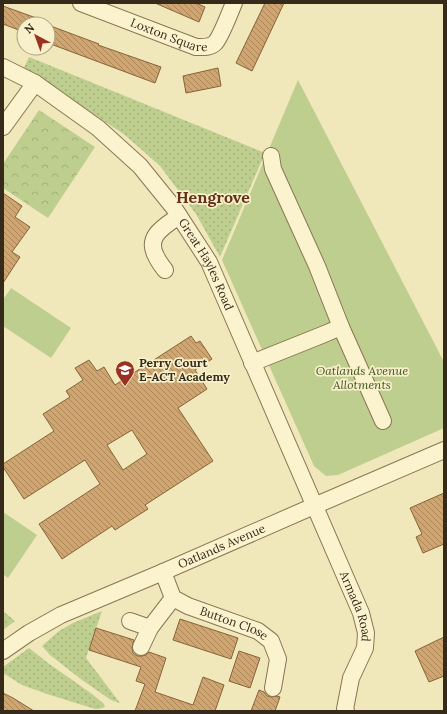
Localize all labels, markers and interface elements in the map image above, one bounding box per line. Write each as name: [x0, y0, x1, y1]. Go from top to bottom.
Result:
street label: Loxton Square: [128, 15, 208, 54]
north arrow: [16, 16, 56, 56]
text: N: [22, 20, 38, 37]
district label: Hengrove: [176, 187, 250, 207]
street label: Great Hayles Road: [176, 215, 237, 313]
place label: Perry Court E-ACT Academy: [139, 355, 230, 384]
school or university icon: Perry Court E-ACT Academy: [114, 359, 136, 387]
park label: Oatlands Avenue Allotments: [316, 363, 408, 392]
street label: Oatlands Avenue: [175, 520, 268, 572]
street label: Armada Road: [336, 568, 374, 642]
street label: Button Close: [198, 603, 272, 644]

